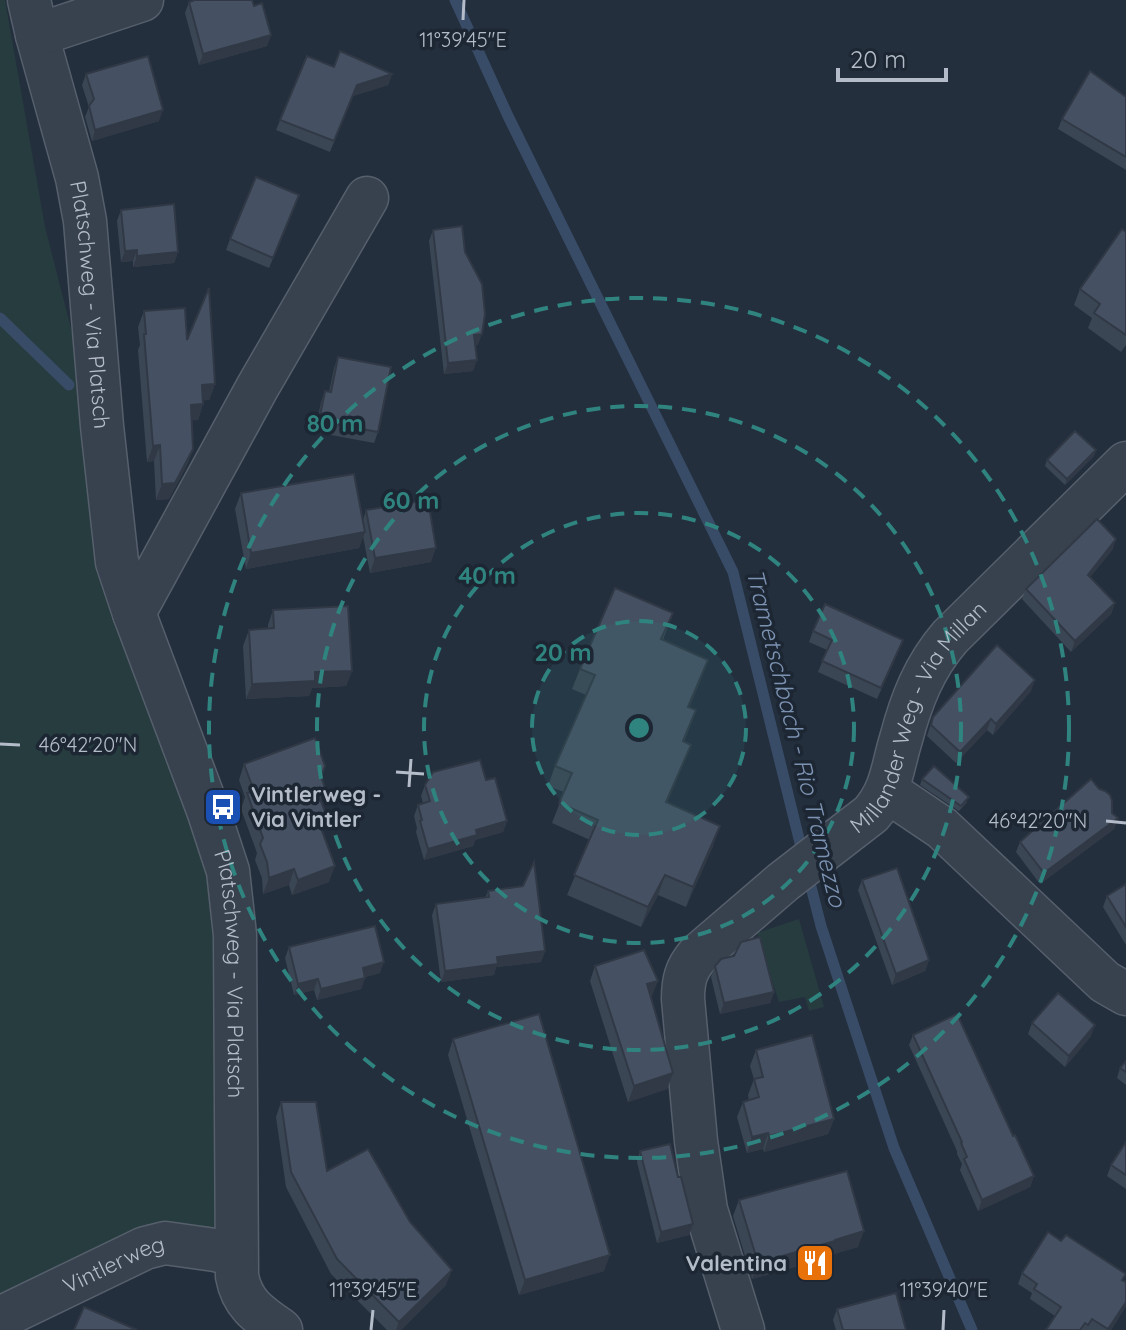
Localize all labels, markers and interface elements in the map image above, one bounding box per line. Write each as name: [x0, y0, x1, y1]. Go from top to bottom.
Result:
text: 11°39'45"E: [419, 27, 507, 52]
scale bar: [838, 32, 946, 82]
text: 20 m: [850, 44, 906, 74]
street label: Platschweg - Via Platsch: [64, 178, 116, 430]
text: 80 m: [307, 408, 363, 438]
text: 60 m: [383, 485, 439, 515]
text: 40 m: [458, 560, 516, 590]
water label: Trametschbach - Rio Tramezzo: [740, 566, 854, 911]
street label: Millander Weg - Via Millan: [844, 595, 992, 839]
text: 20 m: [534, 637, 592, 667]
centre of rings: [625, 714, 653, 742]
text: 46°42'20"N: [39, 732, 137, 757]
place label: Vintlerweg - Via Vintler: [251, 780, 381, 833]
bus stop icon: Vintlerweg - Via Vintler: [202, 786, 244, 828]
text: 46°42'20"N: [989, 808, 1087, 833]
street label: Platschweg - Via Platsch: [208, 846, 250, 1098]
street label: Vintlerweg: [58, 1230, 167, 1300]
restaurant icon: Valentina: [794, 1242, 836, 1284]
place label: Valentina: [686, 1249, 787, 1277]
text: 11°39'45"E: [329, 1277, 417, 1302]
text: 11°39'40"E: [900, 1277, 988, 1302]

